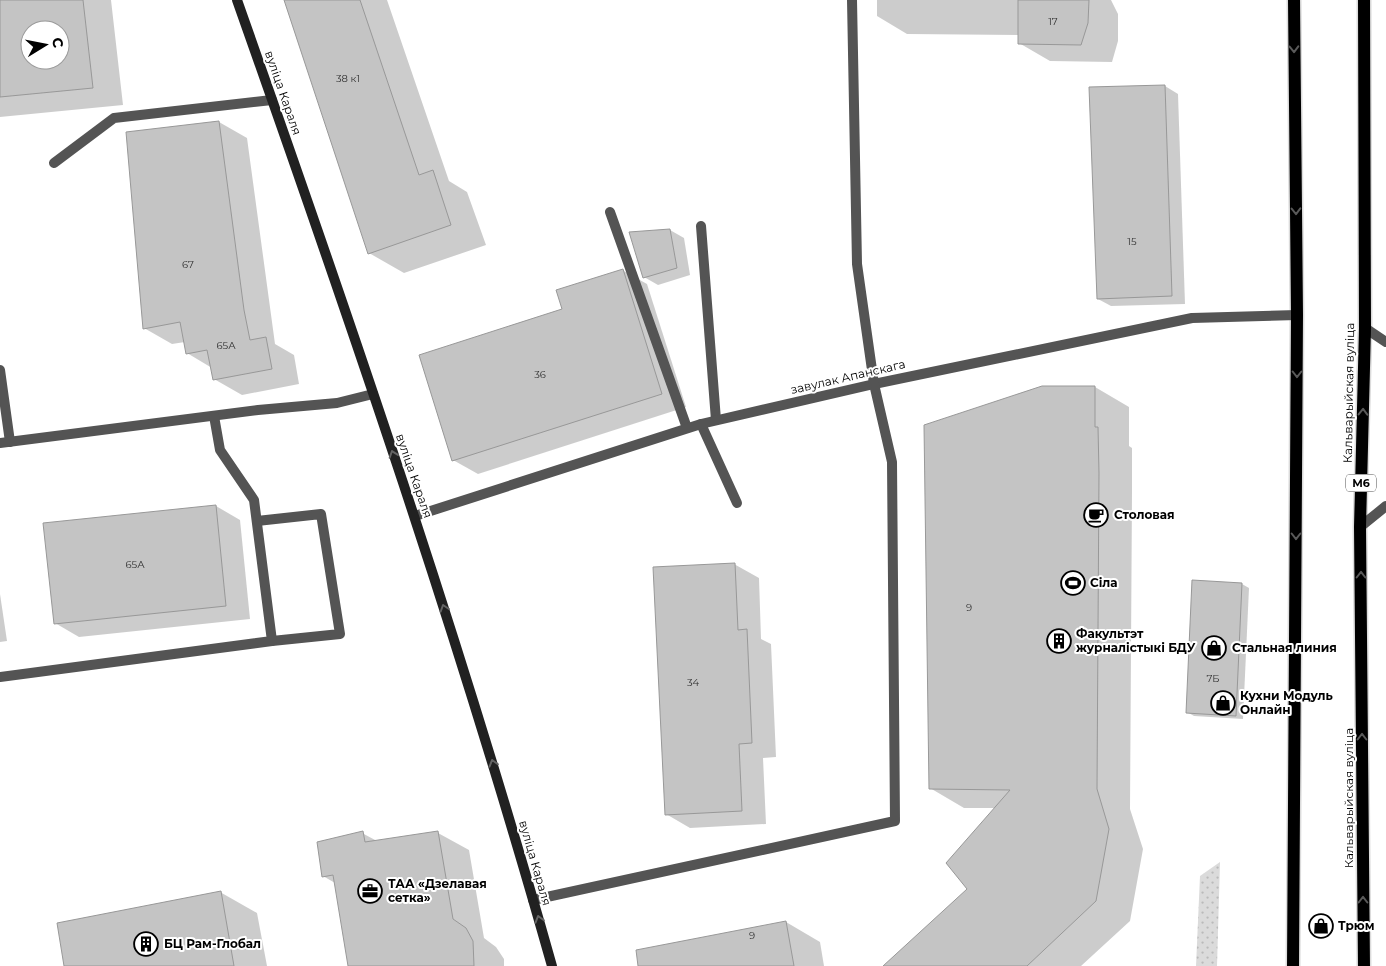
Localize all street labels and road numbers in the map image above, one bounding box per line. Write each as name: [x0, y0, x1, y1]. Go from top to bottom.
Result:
street label: вуліца Караля: [262, 49, 305, 137]
street label: Кальварыйская вуліца: [1340, 323, 1357, 463]
street label: завулак Апанскага: [789, 356, 907, 397]
street label: вуліца Караля: [393, 432, 436, 520]
road number: М6: [1346, 474, 1376, 492]
street label: Кальварыйская вуліца: [1341, 728, 1356, 868]
street label: вуліца Караля: [516, 818, 555, 907]

